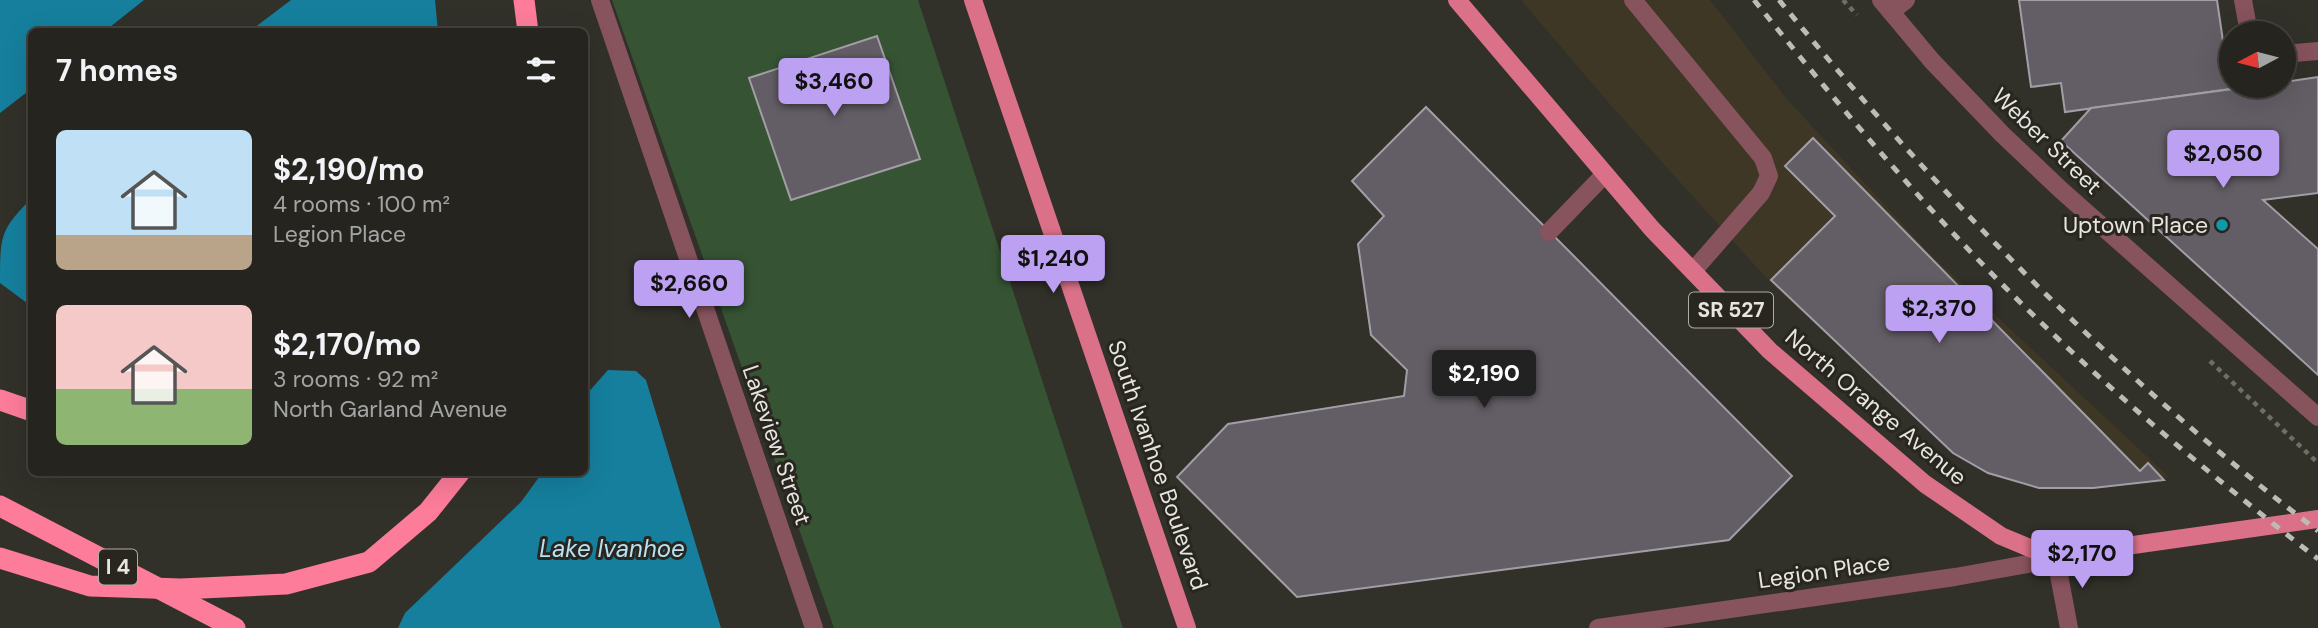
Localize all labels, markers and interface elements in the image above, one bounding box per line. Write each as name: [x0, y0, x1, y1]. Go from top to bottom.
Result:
north arrow: [2219, 21, 2296, 98]
map controls: [2219, 21, 2296, 98]
text: 7 homes: [56, 51, 178, 90]
icon: filters: [522, 51, 560, 89]
pin: $3,460: [777, 58, 891, 118]
text: $3,460: [794, 66, 874, 96]
street label: Weber Street: [1986, 81, 2108, 201]
pin: $2,050: [2166, 130, 2280, 190]
text: $2,050: [2183, 138, 2263, 168]
text: $2,190/mo: [273, 150, 424, 189]
icon: home: [112, 158, 196, 242]
text: 4 rooms · 100 m²: [273, 189, 450, 219]
place label: Uptown Place: [2063, 210, 2208, 240]
marker: Uptown Place: [2214, 217, 2230, 233]
text: Legion Place: [273, 219, 406, 249]
pin: $1,240: [996, 236, 1110, 295]
text: $1,240: [1017, 243, 1089, 273]
pin: $2,660: [632, 260, 746, 320]
text: $2,660: [650, 268, 728, 298]
pin: $2,370: [1882, 286, 1996, 345]
road number: SR 527: [1689, 292, 1773, 328]
text: $2,370: [1902, 293, 1976, 323]
street label: North Orange Avenue: [1779, 322, 1973, 492]
text: $2,170/mo: [273, 325, 421, 364]
icon: home: [112, 333, 196, 417]
street label: South Ivanhoe Boulevard: [1101, 336, 1215, 594]
pin: $2,190: [1427, 350, 1541, 410]
text: $2,190: [1448, 358, 1520, 388]
street label: Lakeview Street: [736, 361, 818, 529]
text: 3 rooms · 92 m²: [273, 364, 438, 394]
text: North Garland Avenue: [273, 394, 507, 424]
pin: $2,170: [2025, 530, 2139, 590]
water label: Lake Ivanhoe: [539, 533, 685, 564]
text: $2,170: [2047, 538, 2117, 568]
street label: Legion Place: [1756, 547, 1892, 595]
road number: I 4: [99, 550, 137, 584]

